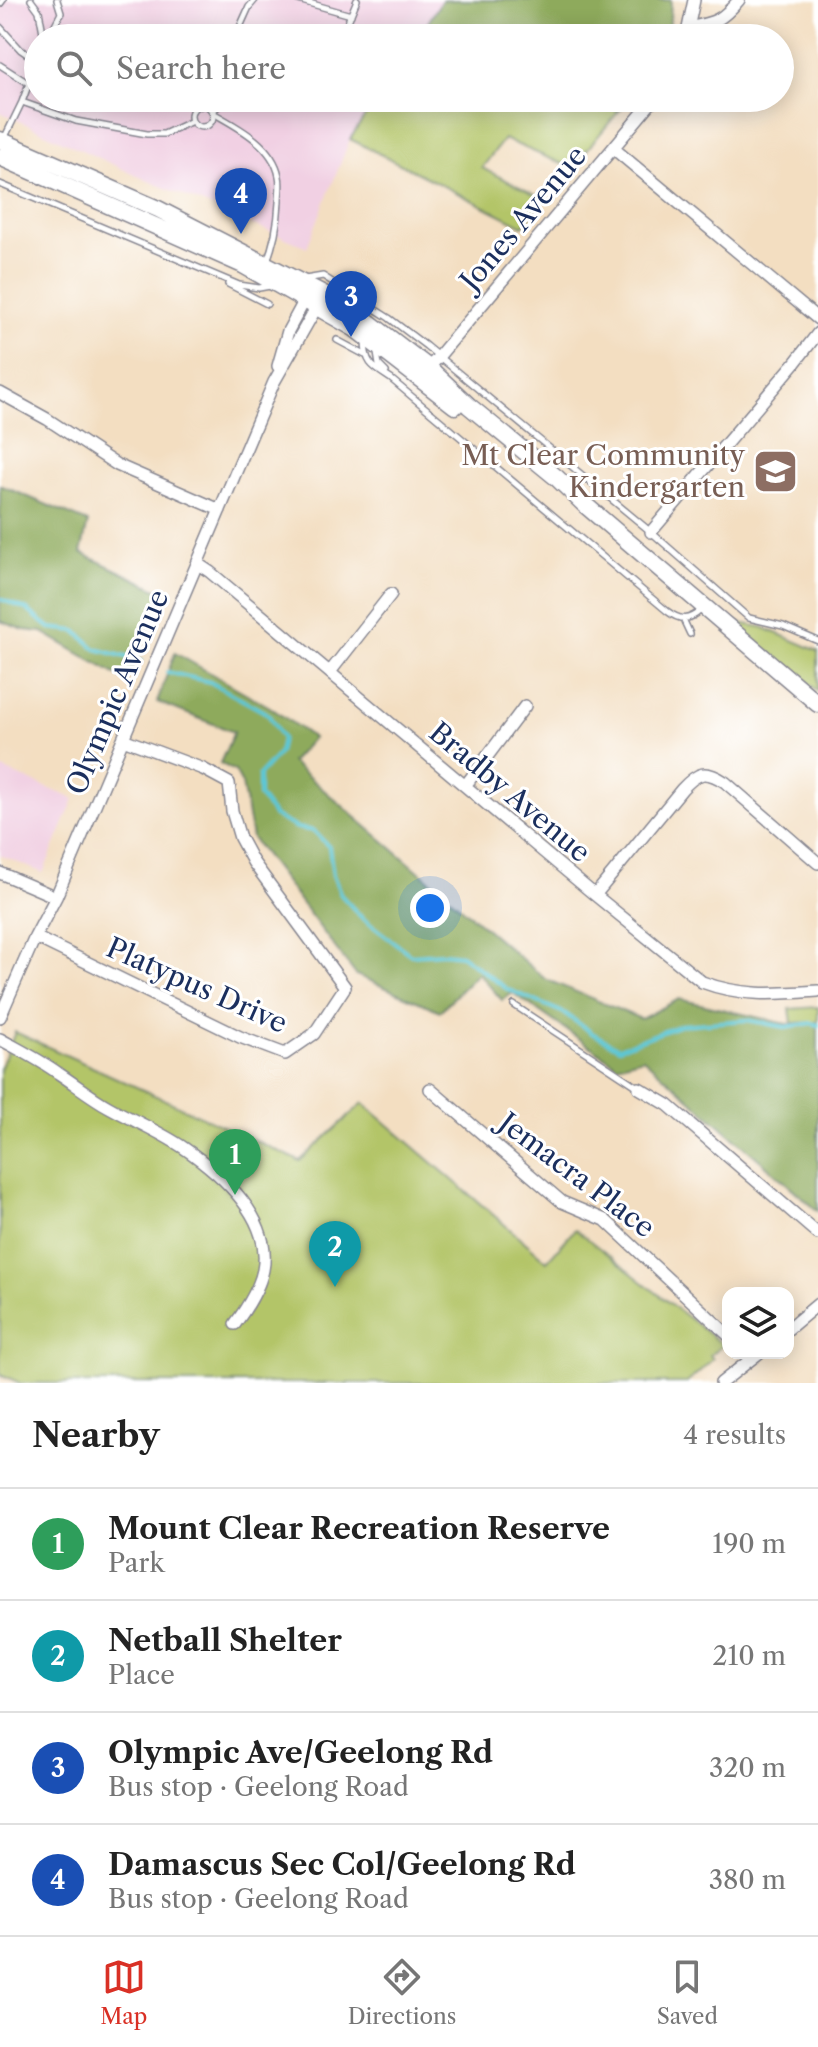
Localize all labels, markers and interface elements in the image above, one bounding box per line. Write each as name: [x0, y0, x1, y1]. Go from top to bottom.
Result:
search box: [24, 24, 794, 112]
icon: search: [52, 46, 96, 90]
text: Search here: [116, 50, 286, 87]
street label: Jones Avenue: [450, 139, 593, 300]
pin: 4: [215, 168, 267, 234]
pin: 3: [325, 271, 377, 337]
place label: Mt Clear Community Kindergarten: [461, 438, 745, 504]
school or university icon: Mt Clear Community Kindergarten: [752, 447, 800, 495]
street label: Olympic Avenue: [59, 584, 175, 800]
street label: Bradby Avenue: [423, 715, 597, 869]
your location: [410, 888, 450, 928]
street label: Platypus Drive: [101, 930, 293, 1040]
street label: Jemacra Place: [489, 1103, 662, 1245]
pin: 1: [209, 1129, 261, 1195]
pin: 2: [309, 1221, 361, 1287]
map controls: [722, 1287, 794, 1359]
button: layers: [722, 1287, 794, 1359]
text: Nearby: [32, 1414, 160, 1456]
text: 4 results: [683, 1419, 786, 1451]
text: Mount Clear Recreation Reserve: [108, 1510, 610, 1547]
text: 1: [52, 1528, 64, 1560]
text: 190 m: [712, 1528, 786, 1560]
text: Park: [108, 1547, 165, 1579]
text: Netball Shelter: [108, 1622, 342, 1659]
text: 2: [50, 1640, 66, 1672]
text: 210 m: [713, 1640, 786, 1672]
text: Place: [108, 1659, 175, 1691]
text: Olympic Ave/Geelong Rd: [108, 1734, 493, 1771]
text: 3: [51, 1752, 65, 1784]
text: 320 m: [709, 1752, 786, 1784]
text: Bus stop · Geelong Road: [108, 1771, 409, 1803]
text: Damascus Sec Col/Geelong Rd: [108, 1846, 576, 1883]
text: 4: [50, 1864, 66, 1896]
text: 380 m: [709, 1864, 786, 1896]
text: Bus stop · Geelong Road: [108, 1883, 409, 1915]
tab: Map: [100, 1955, 147, 2030]
tab: Directions: [348, 1955, 456, 2030]
tab: Saved: [657, 1955, 718, 2030]

